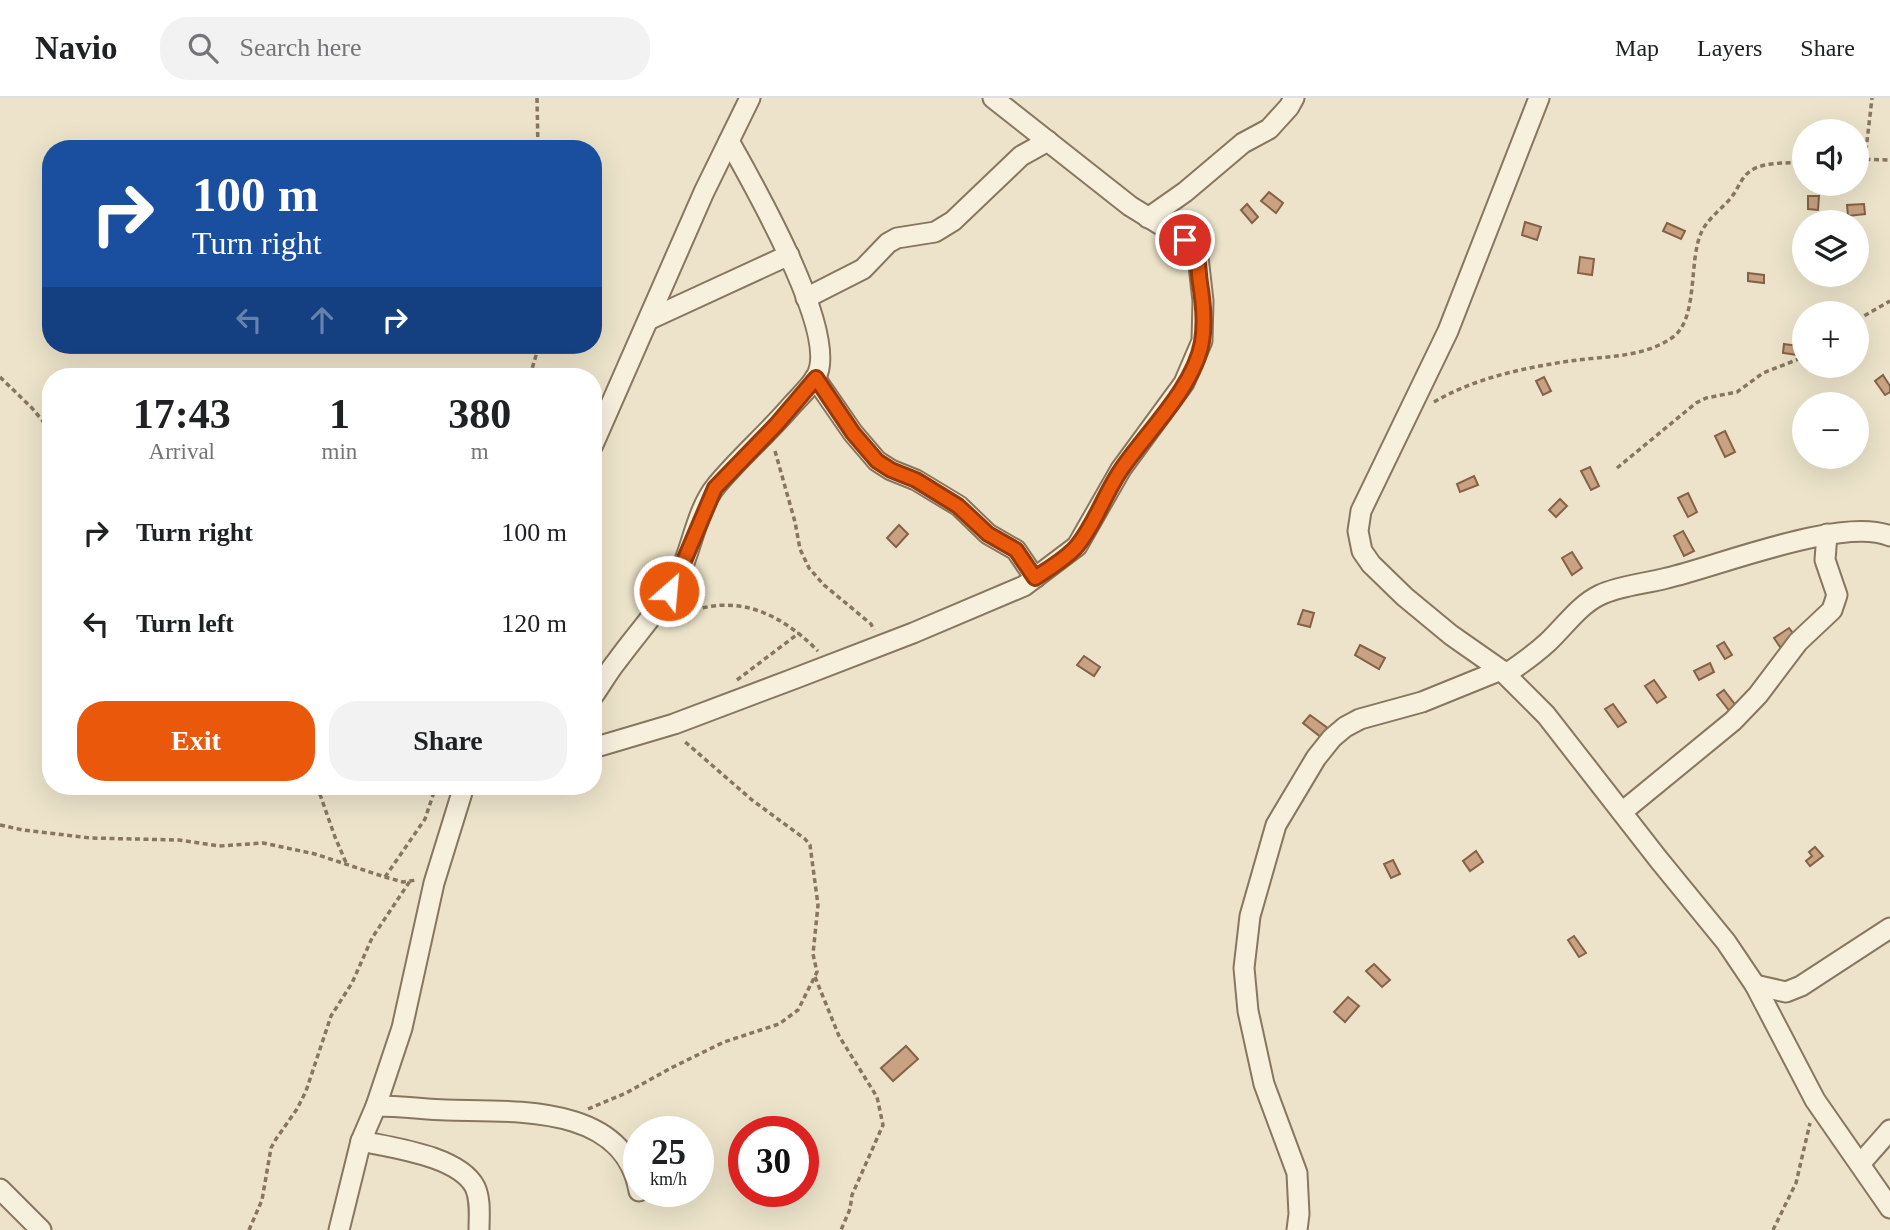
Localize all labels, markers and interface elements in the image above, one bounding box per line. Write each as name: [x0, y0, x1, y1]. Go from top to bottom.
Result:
search box: [160, 17, 650, 80]
icon: search: [184, 29, 222, 67]
text: Navio: [35, 30, 118, 66]
text: Search here: [240, 33, 361, 62]
text: Map: [1615, 35, 1659, 61]
text: Layers: [1697, 35, 1762, 61]
text: Share: [1800, 35, 1855, 61]
map controls: [1792, 119, 1869, 469]
button: sound: [1792, 119, 1869, 196]
text: 100 m: [192, 167, 319, 222]
icon: right: [77, 168, 168, 259]
pin: [1155, 210, 1215, 270]
button: layers: [1792, 210, 1869, 287]
icon: arrive: [1166, 221, 1204, 259]
text: Turn right: [192, 225, 322, 261]
icon: left: [230, 301, 268, 339]
icon: ahead: [303, 301, 341, 339]
icon: right: [376, 301, 414, 339]
button: +: [1792, 301, 1869, 378]
text: 17:43: [133, 391, 231, 437]
text: 1: [329, 391, 350, 437]
text: 380: [448, 391, 511, 437]
button: −: [1792, 392, 1869, 469]
text: Arrival: [149, 439, 215, 464]
text: min: [322, 439, 357, 464]
text: m: [471, 439, 489, 464]
icon: right: [77, 514, 115, 552]
text: Turn right: [136, 518, 253, 547]
text: 100 m: [501, 518, 567, 547]
position arrow: [632, 554, 706, 628]
icon: left: [77, 605, 115, 643]
text: Turn left: [136, 609, 234, 638]
text: 120 m: [501, 609, 567, 638]
button: Exit: [77, 701, 315, 781]
button: Share: [329, 701, 567, 781]
speed limit sign: 30: [728, 1116, 819, 1207]
text: 25: [651, 1133, 686, 1172]
text: km/h: [650, 1169, 687, 1189]

